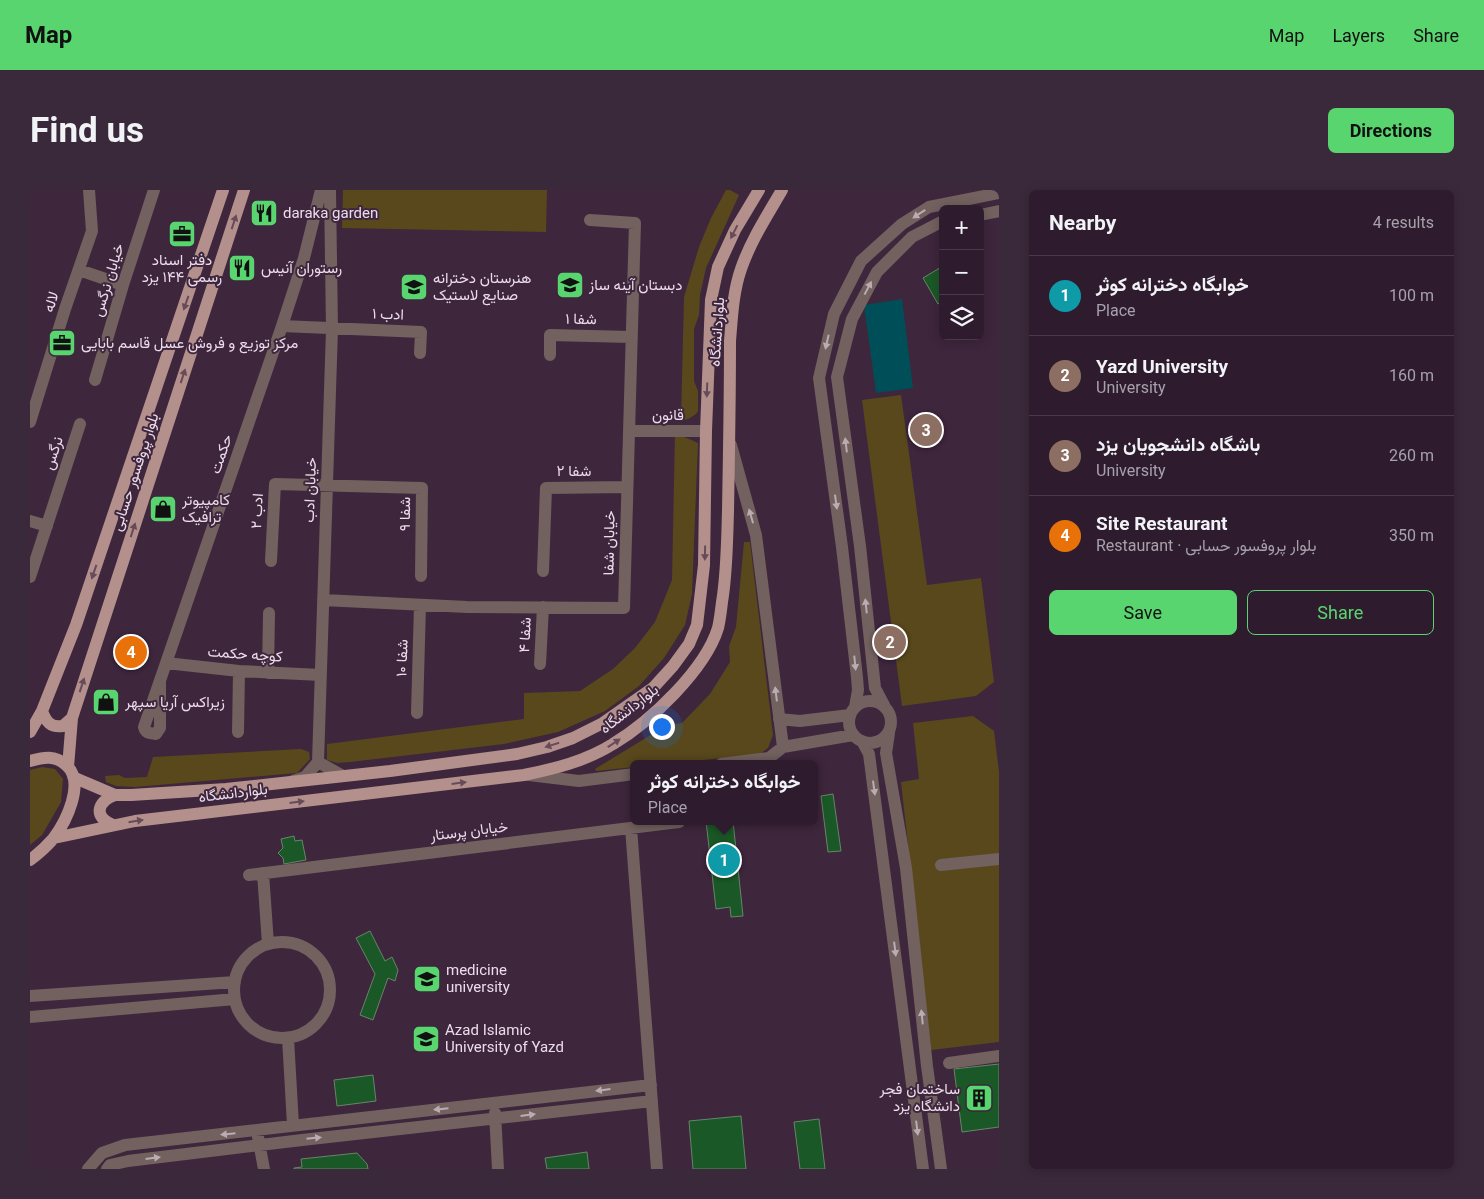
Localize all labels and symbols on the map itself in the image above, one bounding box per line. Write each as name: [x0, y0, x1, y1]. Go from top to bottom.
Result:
restaurant icon: daraka garden: [249, 198, 279, 228]
place label: daraka garden: [283, 204, 378, 222]
one-way arrow: [912, 209, 925, 218]
one-way arrow: [231, 214, 238, 229]
office icon: دفتر اسناد رسمی ۱۴۴ یزد: [167, 219, 197, 249]
one-way arrow: [730, 225, 738, 239]
street label: خیابان نرگس: [88, 241, 129, 319]
place label: دفتر اسناد رسمی ۱۴۴ یزد: [142, 251, 222, 287]
restaurant icon: رستوران آنیس: [227, 253, 257, 283]
place label: رستوران آنیس: [261, 259, 342, 278]
place label: هنرستان دخترانه صنایع لاستیک: [433, 269, 531, 306]
school or university icon: دبستان آینه ساز: [555, 270, 585, 300]
school or university icon: هنرستان دخترانه صنایع لاستیک: [399, 272, 429, 302]
place label: دبستان آینه ساز: [588, 276, 682, 294]
one-way arrow: [864, 281, 872, 296]
street label: لاله: [39, 289, 63, 315]
one-way arrow: [182, 295, 189, 310]
street label: بلواردانشگاه: [706, 297, 728, 367]
street label: ادب ۱: [372, 304, 404, 324]
street label: شفا ۱: [565, 310, 597, 328]
office icon: مرکز توزیع و فروش عسل قاسم بابایی: [47, 328, 77, 358]
place label: مرکز توزیع و فروش عسل قاسم بابایی: [81, 334, 298, 354]
one-way arrow: [823, 334, 831, 349]
one-way arrow: [180, 368, 188, 383]
one-way arrow: [703, 382, 711, 398]
street label: قانون: [652, 406, 684, 424]
street label: بلوار پروفسور حسابی: [107, 411, 163, 534]
pin: 3: [910, 411, 942, 449]
street label: حکمت: [206, 432, 236, 476]
street label: نرگس: [39, 434, 68, 472]
one-way arrow: [842, 436, 850, 452]
street label: خیابان ادب: [300, 457, 320, 523]
street label: شفا ۲: [557, 462, 592, 480]
place label: کامپیوتر ترافیک: [181, 491, 230, 526]
street label: ادب ۲: [247, 493, 267, 529]
shop icon: کامپیوتر ترافیک: [148, 494, 178, 524]
one-way arrow: [832, 494, 840, 510]
street label: شفا ۹: [396, 497, 414, 531]
one-way arrow: [747, 509, 755, 524]
street label: خیابان شفا: [599, 510, 619, 576]
one-way arrow: [130, 523, 137, 538]
one-way arrow: [700, 545, 708, 561]
one-way arrow: [90, 565, 97, 580]
one-way arrow: [862, 598, 870, 614]
street label: شفا ۴: [515, 617, 535, 653]
pin: 2: [874, 623, 906, 661]
pin: 4: [115, 633, 147, 671]
street label: شفا ۱۰: [392, 639, 412, 677]
street label: کوچه حکمت: [207, 642, 283, 667]
one-way arrow: [852, 656, 860, 672]
one-way arrow: [79, 677, 87, 692]
street label: بلواردانشگاه: [596, 681, 662, 737]
one-way arrow: [772, 686, 780, 702]
shop icon: زیراکس آریا سپهر: [91, 687, 121, 717]
place label: زیراکس آریا سپهر: [124, 693, 225, 712]
your location: [649, 714, 675, 740]
one-way arrow: [608, 738, 621, 747]
one-way arrow: [544, 742, 559, 749]
one-way arrow: [451, 779, 467, 787]
street label: بلواردانشگاه: [197, 780, 269, 806]
one-way arrow: [870, 780, 878, 796]
one-way arrow: [289, 798, 305, 806]
one-way arrow: [128, 817, 144, 825]
street label: خیابان پرستار: [428, 817, 509, 846]
pin: 1: [708, 841, 740, 879]
one-way arrow: [891, 941, 899, 957]
place label: medicine university: [446, 961, 510, 996]
school or university icon: medicine university: [412, 964, 442, 994]
one-way arrow: [918, 1009, 926, 1025]
place label: Azad Islamic University of Yazd: [445, 1021, 564, 1056]
school or university icon: Azad Islamic University of Yazd: [411, 1024, 441, 1054]
place label: ساختمان فجر دانشگاه یزد: [879, 1080, 960, 1115]
building icon: ساختمان فجر دانشگاه یزد: [964, 1083, 994, 1113]
one-way arrow: [595, 1086, 611, 1094]
one-way arrow: [433, 1105, 449, 1113]
one-way arrow: [521, 1111, 537, 1119]
one-way arrow: [914, 1120, 922, 1136]
one-way arrow: [220, 1130, 236, 1138]
one-way arrow: [307, 1134, 323, 1142]
one-way arrow: [145, 1154, 161, 1162]

